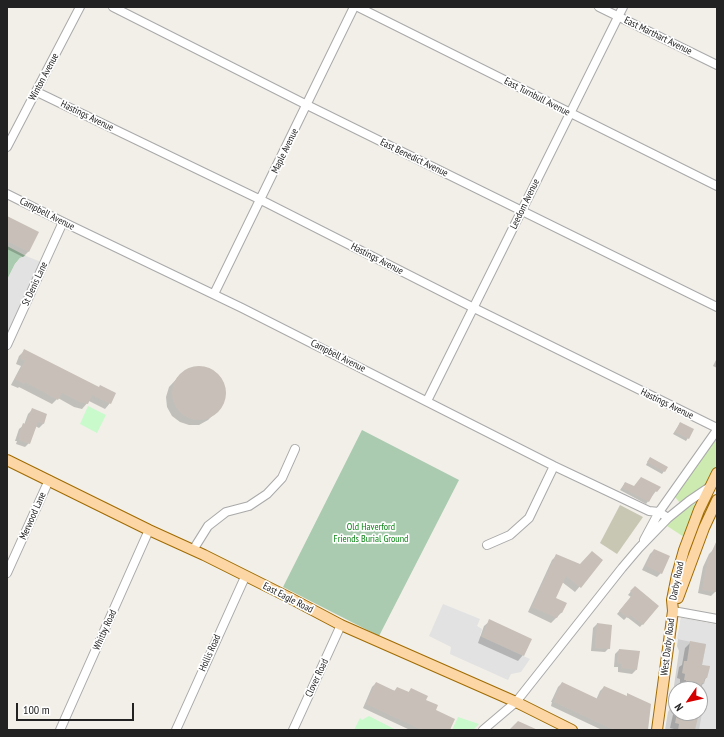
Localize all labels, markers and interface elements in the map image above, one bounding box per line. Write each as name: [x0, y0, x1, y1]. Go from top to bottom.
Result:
street label: East Marthart Avenue: [622, 14, 694, 58]
street label: Winton Avenue: [26, 51, 62, 103]
street label: East Turnbull Avenue: [502, 75, 572, 119]
street label: Hastings Avenue: [59, 98, 115, 134]
street label: Maple Avenue: [269, 127, 301, 175]
street label: East Benedict Avenue: [378, 136, 450, 180]
street label: Leedom Avenue: [508, 177, 542, 231]
street label: Campbell Avenue: [18, 195, 76, 233]
street label: Hastings Avenue: [349, 241, 405, 277]
street label: St Denis Lane: [20, 260, 50, 308]
street label: Campbell Avenue: [309, 337, 367, 375]
street label: Hastings Avenue: [639, 386, 695, 422]
street label: Merwood Lane: [17, 490, 49, 542]
park label: Old Haverford Friends Burial Ground: [334, 521, 408, 544]
street label: Darby Road: [667, 561, 687, 601]
street label: East Eagle Road: [261, 580, 315, 616]
street label: Whitby Road: [91, 608, 119, 652]
street label: West Darby Road: [659, 618, 677, 676]
street label: Hollis Road: [197, 633, 223, 673]
street label: Clover Road: [303, 657, 331, 699]
north arrow: [668, 681, 708, 721]
scale bar: [18, 695, 136, 721]
text: N: [671, 701, 686, 714]
text: 100 m: [23, 702, 50, 717]

